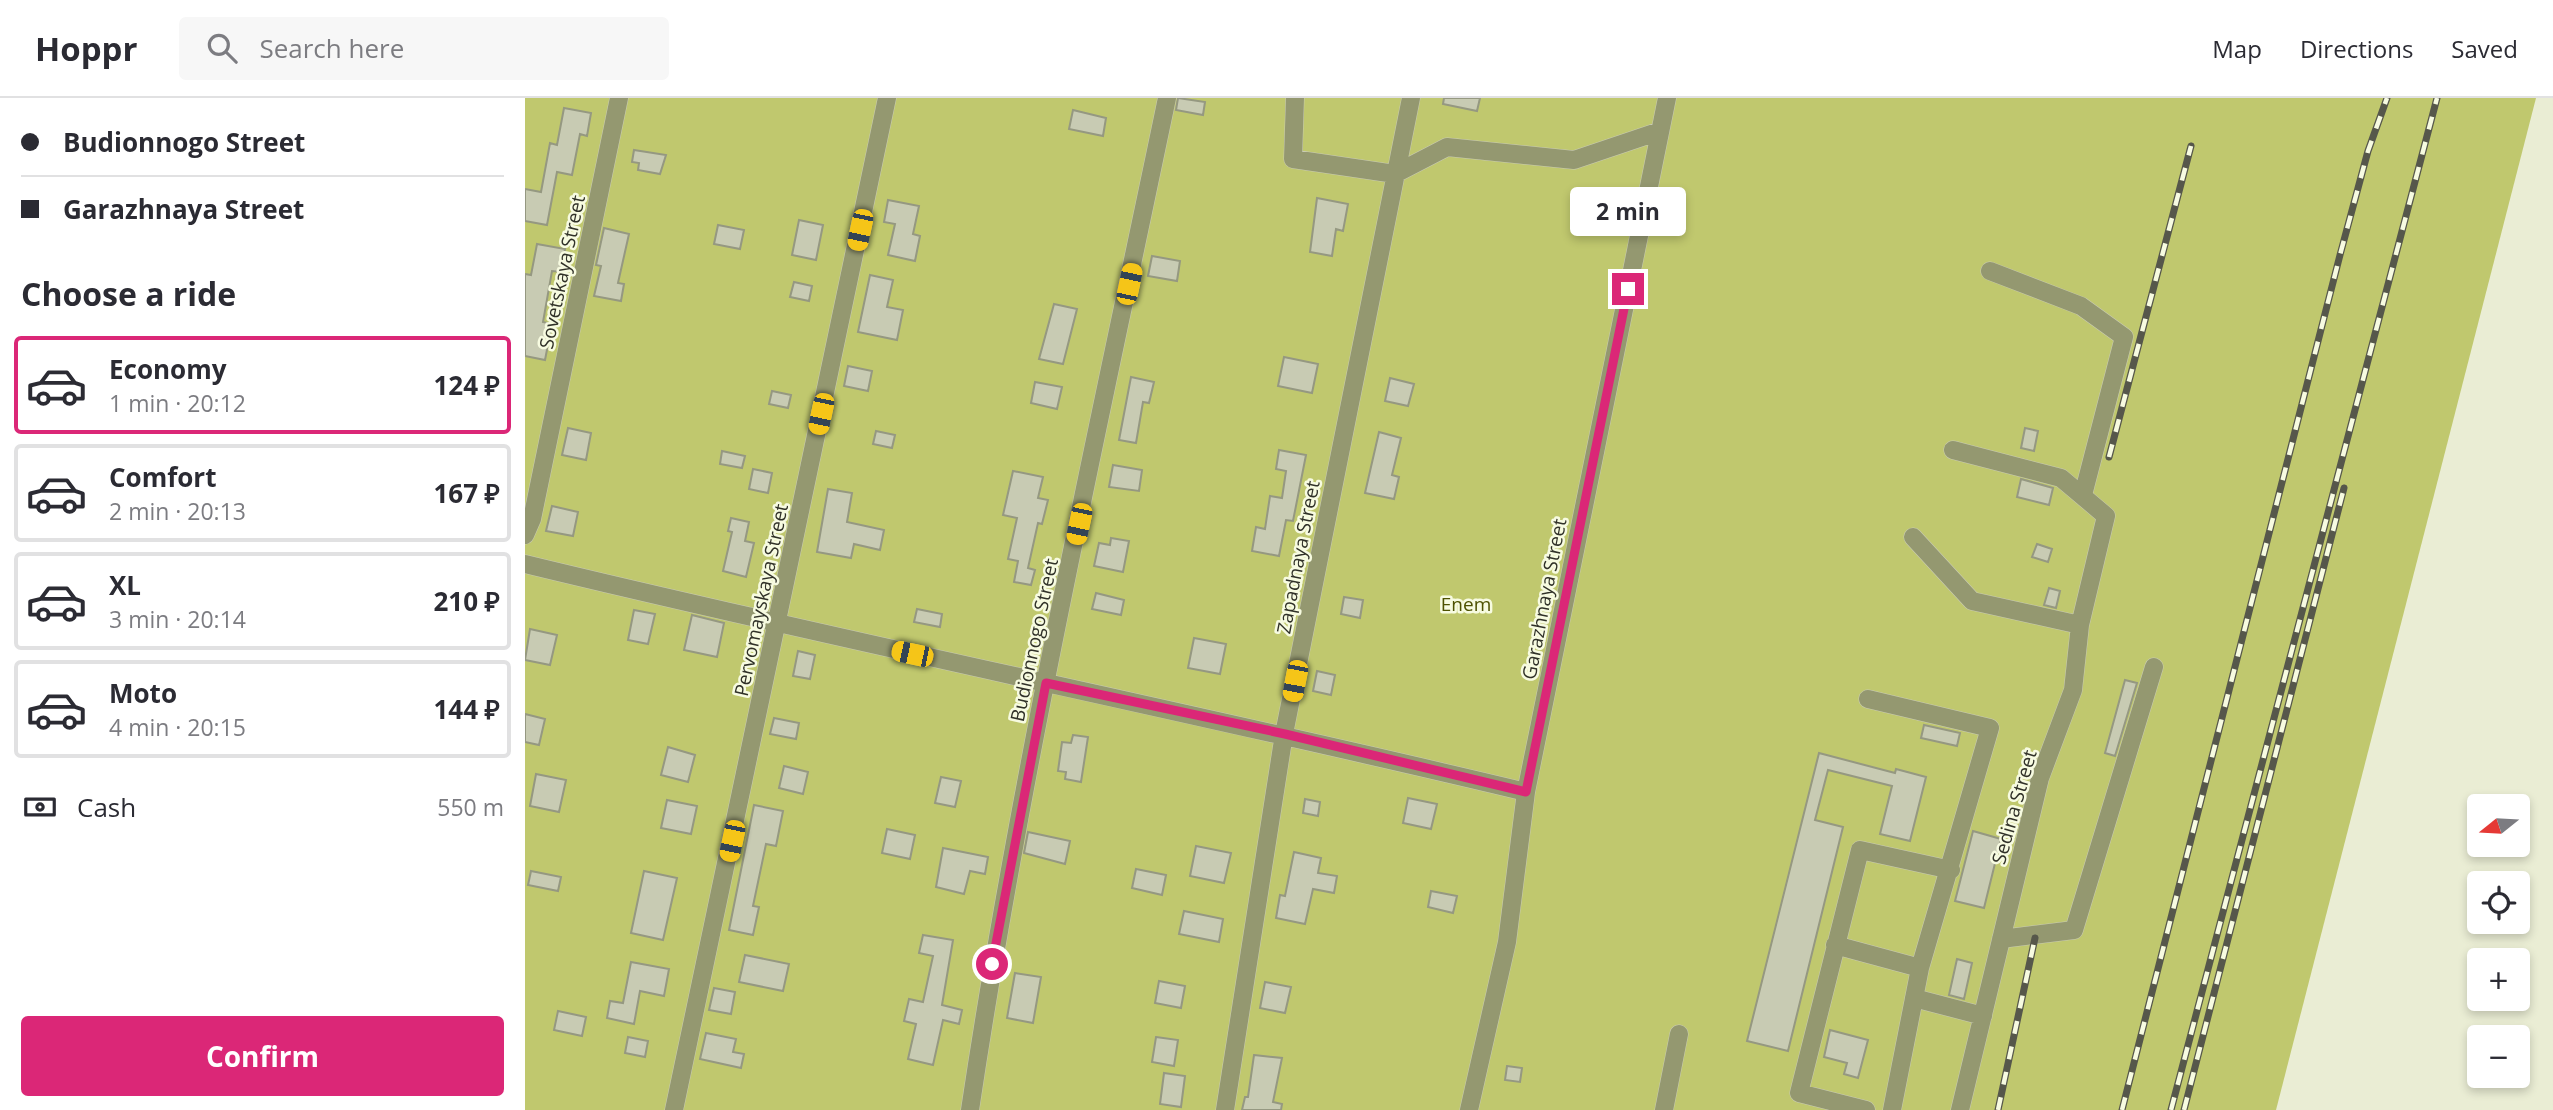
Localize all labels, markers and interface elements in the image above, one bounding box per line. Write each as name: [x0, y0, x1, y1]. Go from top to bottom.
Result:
search box: [179, 17, 669, 80]
text: Hoppr: [35, 26, 137, 71]
icon: search: [203, 29, 241, 67]
text: Search here: [259, 30, 404, 66]
text: Map: [2212, 32, 2262, 65]
text: Directions: [2300, 32, 2413, 65]
text: Saved: [2451, 32, 2518, 65]
text: Budionnogo Street: [63, 124, 305, 160]
callout: 2 min: [1570, 188, 1686, 236]
text: Garazhnaya Street: [63, 191, 304, 227]
street label: Sovetskaya Street: [533, 193, 591, 351]
text: 2 min: [1596, 195, 1660, 227]
car: [846, 207, 875, 253]
car: [1115, 261, 1144, 307]
text: Choose a ride: [21, 272, 236, 315]
route end: [1612, 273, 1644, 305]
text: Economy: [109, 351, 227, 387]
icon: car: [25, 354, 88, 417]
text: 124 ₽: [434, 367, 500, 403]
text: 1 min · 20:12: [109, 387, 246, 419]
car: [807, 391, 836, 437]
text: Comfort: [109, 459, 216, 495]
icon: car: [25, 462, 88, 525]
text: 167 ₽: [434, 475, 500, 511]
street label: Zapadnaya Street: [1270, 478, 1326, 636]
text: 2 min · 20:13: [109, 495, 246, 527]
street label: Pervomayskaya Street: [728, 501, 794, 699]
car: [1065, 501, 1094, 547]
street label: Garazhnaya Street: [1516, 516, 1572, 682]
street label: Budionnogo Street: [1004, 556, 1064, 724]
text: XL: [109, 567, 141, 603]
icon: car: [25, 570, 88, 633]
text: 210 ₽: [434, 583, 500, 619]
park label: Enem: [1441, 591, 1491, 617]
text: 3 min · 20:14: [109, 603, 246, 635]
car: [890, 639, 935, 669]
car: [1281, 658, 1310, 704]
text: Moto: [109, 675, 177, 711]
icon: car: [25, 678, 88, 741]
text: 144 ₽: [434, 691, 500, 727]
text: 4 min · 20:15: [109, 711, 246, 743]
street label: Sedina Street: [1985, 747, 2043, 867]
icon: cash: [21, 788, 59, 826]
text: Cash: [77, 789, 136, 825]
text: 550 m: [437, 791, 504, 823]
north arrow: [2467, 794, 2531, 858]
map controls: [2467, 794, 2530, 1088]
car: [718, 818, 747, 864]
button: locate: [2467, 871, 2530, 934]
route start: [976, 948, 1008, 980]
button: +: [2467, 948, 2530, 1011]
button: Confirm: [21, 1016, 504, 1096]
button: −: [2467, 1025, 2530, 1088]

